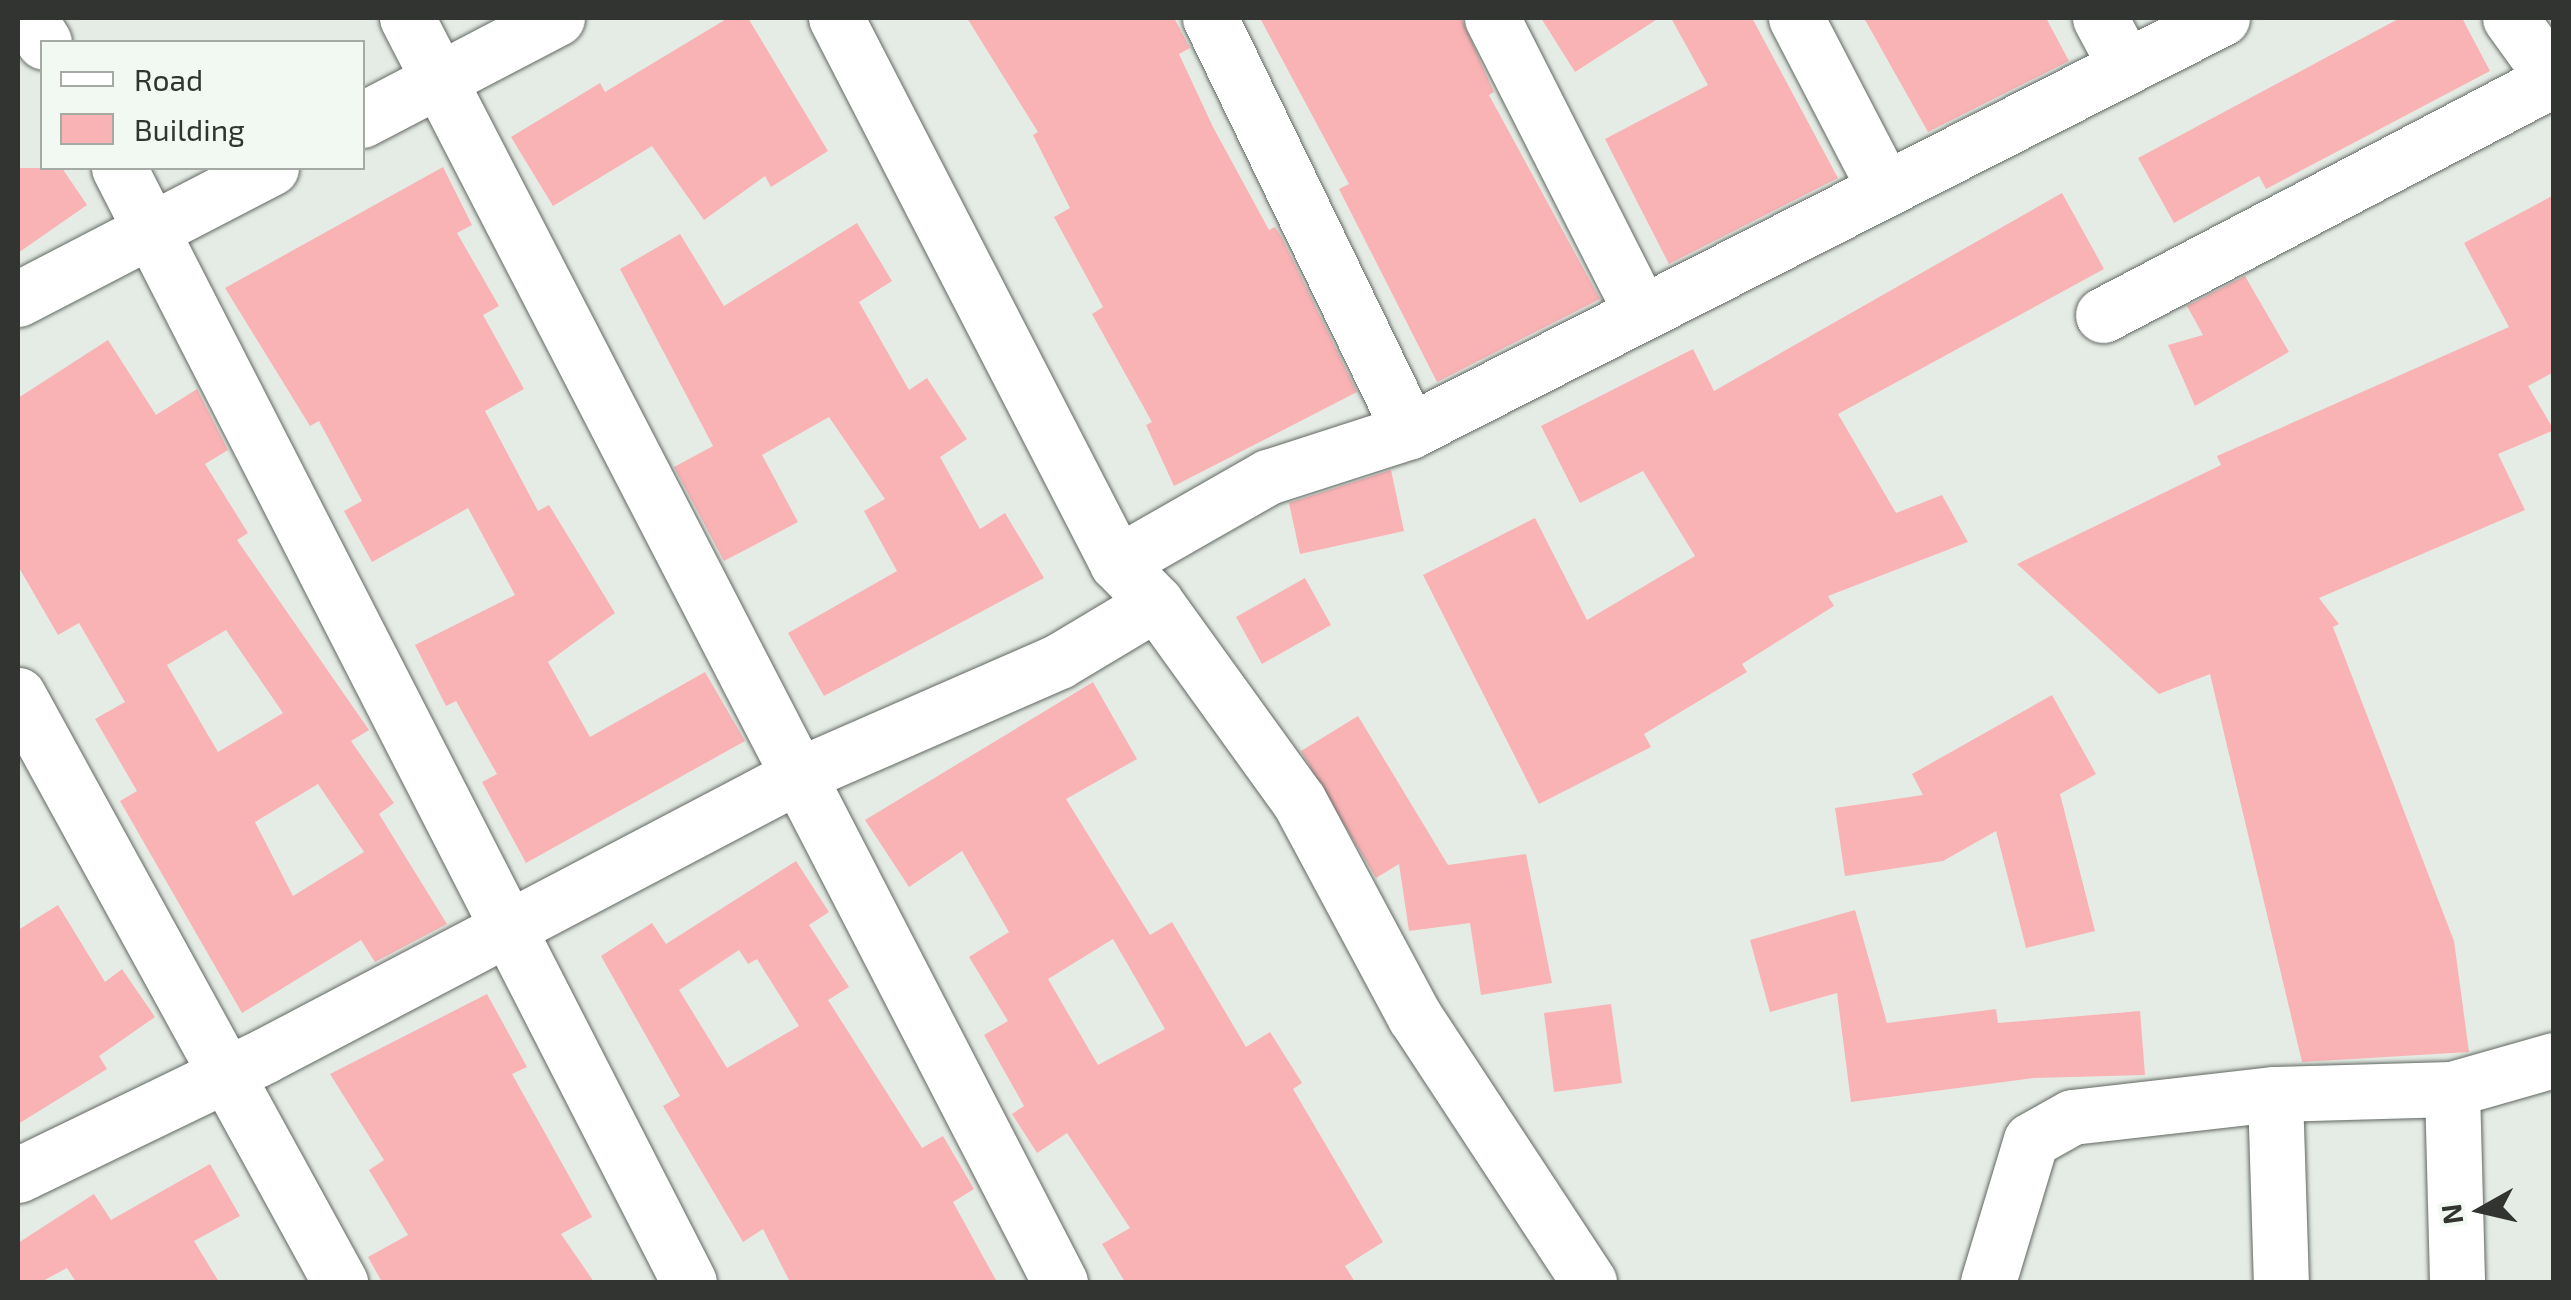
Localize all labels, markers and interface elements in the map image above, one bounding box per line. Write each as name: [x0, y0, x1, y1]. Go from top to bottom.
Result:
legend: [40, 40, 365, 170]
text: Road: [134, 61, 203, 97]
text: Building: [134, 111, 245, 147]
north arrow: [2431, 1160, 2531, 1260]
text: N: [2433, 1202, 2470, 1227]

